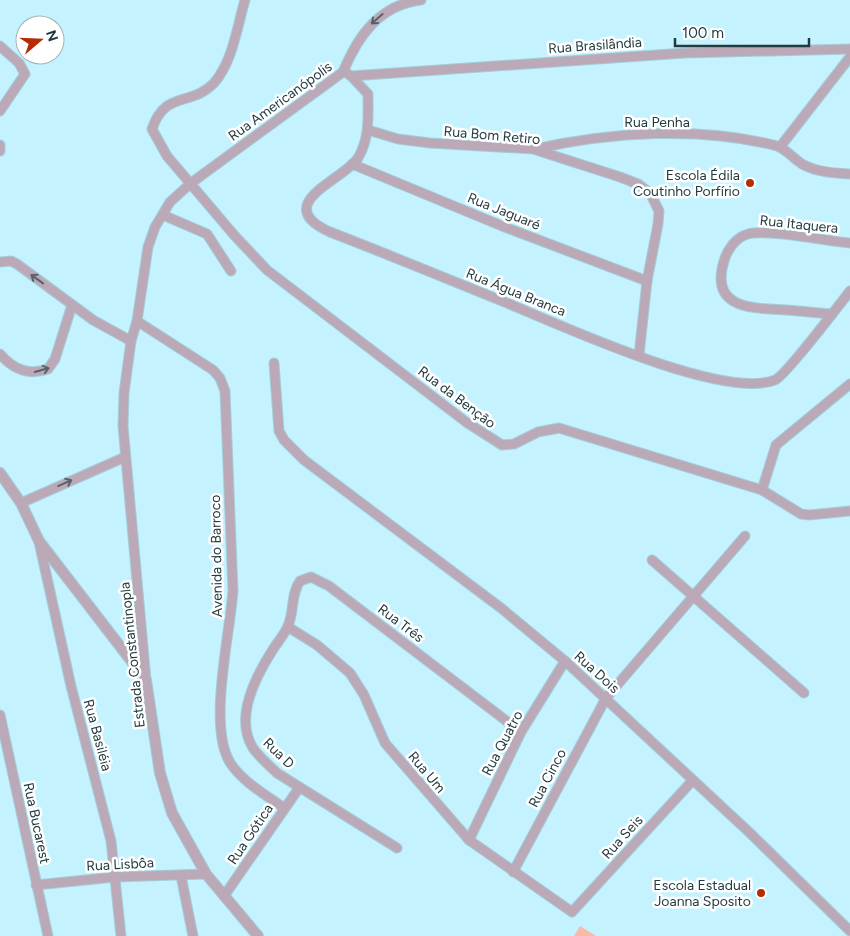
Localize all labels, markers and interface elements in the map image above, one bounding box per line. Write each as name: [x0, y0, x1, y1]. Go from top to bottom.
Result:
one-way arrow: [370, 13, 383, 25]
north arrow: [15, 15, 65, 65]
scale bar: [675, 15, 809, 47]
text: 100 m: [682, 24, 724, 42]
text: N: [42, 28, 62, 44]
street label: Rua Brasilândia: [548, 34, 643, 57]
street label: Rua Americanópolis: [225, 58, 335, 145]
street label: Rua Penha: [624, 114, 690, 131]
street label: Rua Bom Retiro: [443, 123, 541, 148]
place label: Escola Édila Coutinho Porfírio: [633, 167, 740, 200]
marker: Escola Édila Coutinho Porfírio: [744, 177, 756, 189]
street label: Rua Jaguaré: [465, 189, 543, 234]
street label: Rua Itaquera: [759, 212, 839, 237]
street label: Rua Água Branca: [463, 265, 568, 320]
one-way arrow: [31, 273, 44, 284]
street label: Rua da Benção: [415, 363, 499, 432]
one-way arrow: [34, 364, 50, 374]
one-way arrow: [57, 478, 72, 488]
street label: Avenida do Barroco: [207, 495, 226, 617]
street label: Estrada Constantinopla: [116, 581, 149, 729]
street label: Rua Três: [374, 601, 427, 646]
street label: Rua Dois: [571, 648, 623, 697]
street label: Rua Basiléia: [80, 697, 115, 773]
street label: Rua Quatro: [478, 708, 527, 779]
street label: Rua D: [260, 734, 298, 772]
street label: Rua Cinco: [525, 746, 570, 810]
street label: Rua Um: [404, 748, 449, 797]
street label: Rua Bucarest: [20, 781, 53, 865]
street label: Rua Gótica: [224, 801, 277, 868]
street label: Rua Seis: [598, 812, 646, 863]
street label: Rua Lisbôa: [86, 854, 154, 875]
place label: Escola Estadual Joanna Sposito: [653, 877, 751, 910]
marker: Escola Estadual Joanna Sposito: [755, 887, 767, 899]

